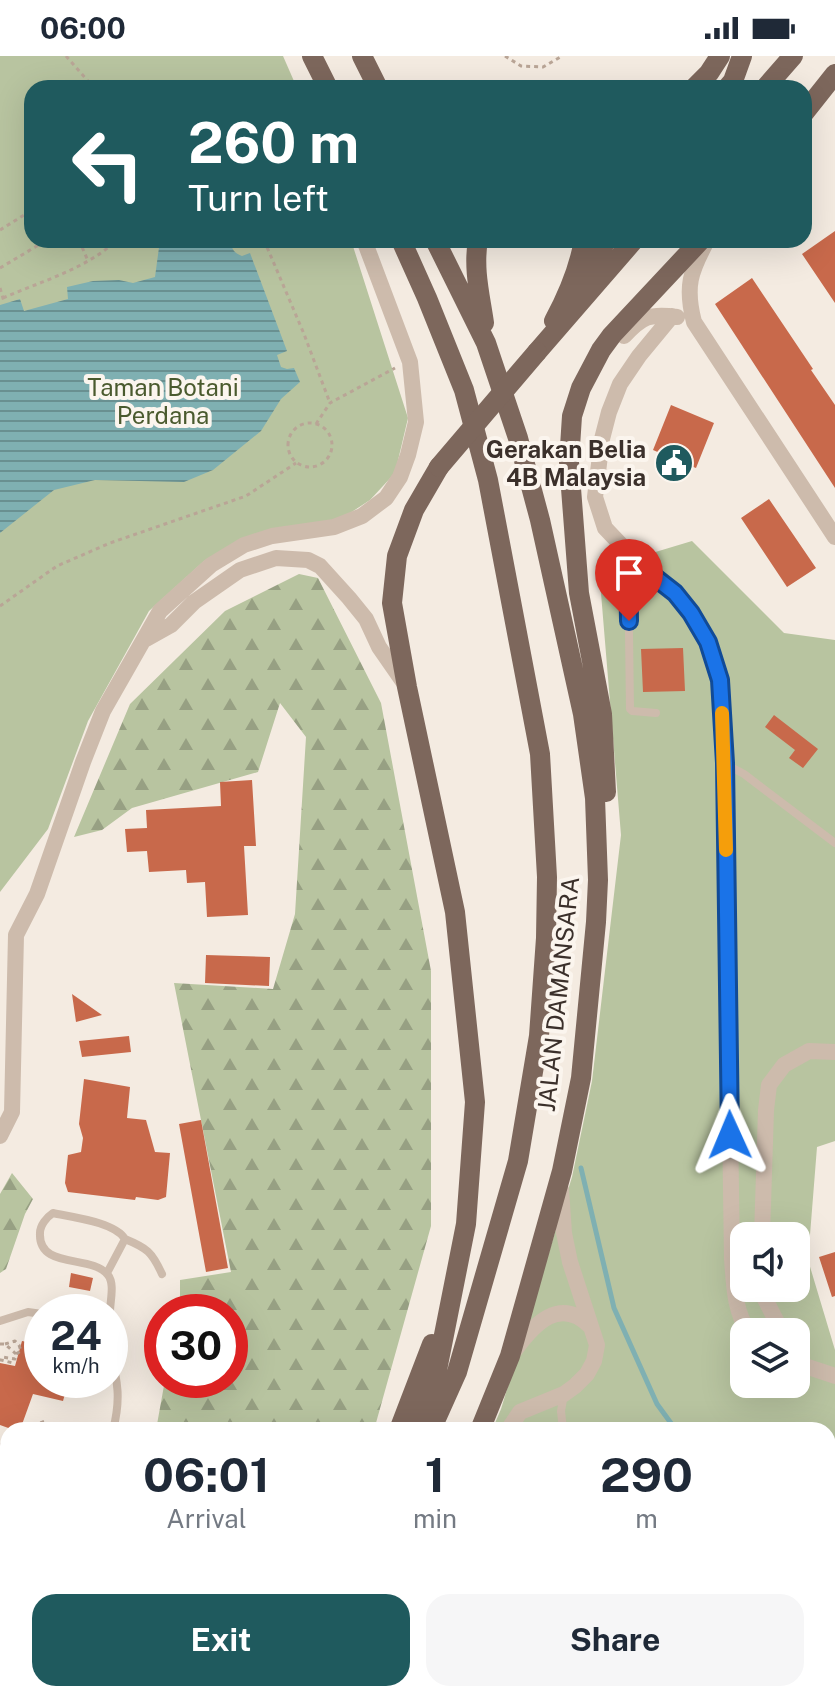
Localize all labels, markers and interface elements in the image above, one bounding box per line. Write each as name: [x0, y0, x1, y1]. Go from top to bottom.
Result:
text: 06:00: [40, 10, 126, 46]
text: 260 m: [188, 110, 359, 176]
icon: left: [56, 112, 160, 216]
text: Turn left: [188, 177, 329, 219]
park label: Taman Botani Perdana: [87, 373, 239, 429]
place label: Gerakan Belia 4B Malaysia: [486, 435, 646, 491]
public building icon: Gerakan Belia 4B Malaysia: [653, 442, 695, 484]
pin: [595, 539, 663, 621]
icon: arrive: [607, 551, 651, 595]
street label: JALAN DAMANSARA: [532, 875, 584, 1113]
position arrow: [688, 1093, 772, 1177]
map controls: [730, 1222, 810, 1398]
button: sound: [730, 1222, 810, 1302]
speed limit sign: 30: [144, 1294, 248, 1398]
text: 24: [50, 1312, 102, 1359]
button: layers: [730, 1318, 810, 1398]
text: km/h: [52, 1354, 100, 1378]
text: 06:01: [143, 1446, 270, 1503]
text: 1: [425, 1446, 445, 1503]
text: 290: [600, 1446, 693, 1503]
text: Arrival: [166, 1503, 247, 1534]
text: min: [413, 1503, 457, 1534]
text: m: [635, 1503, 658, 1534]
button: Exit: [32, 1594, 410, 1686]
button: Share: [426, 1594, 804, 1686]

